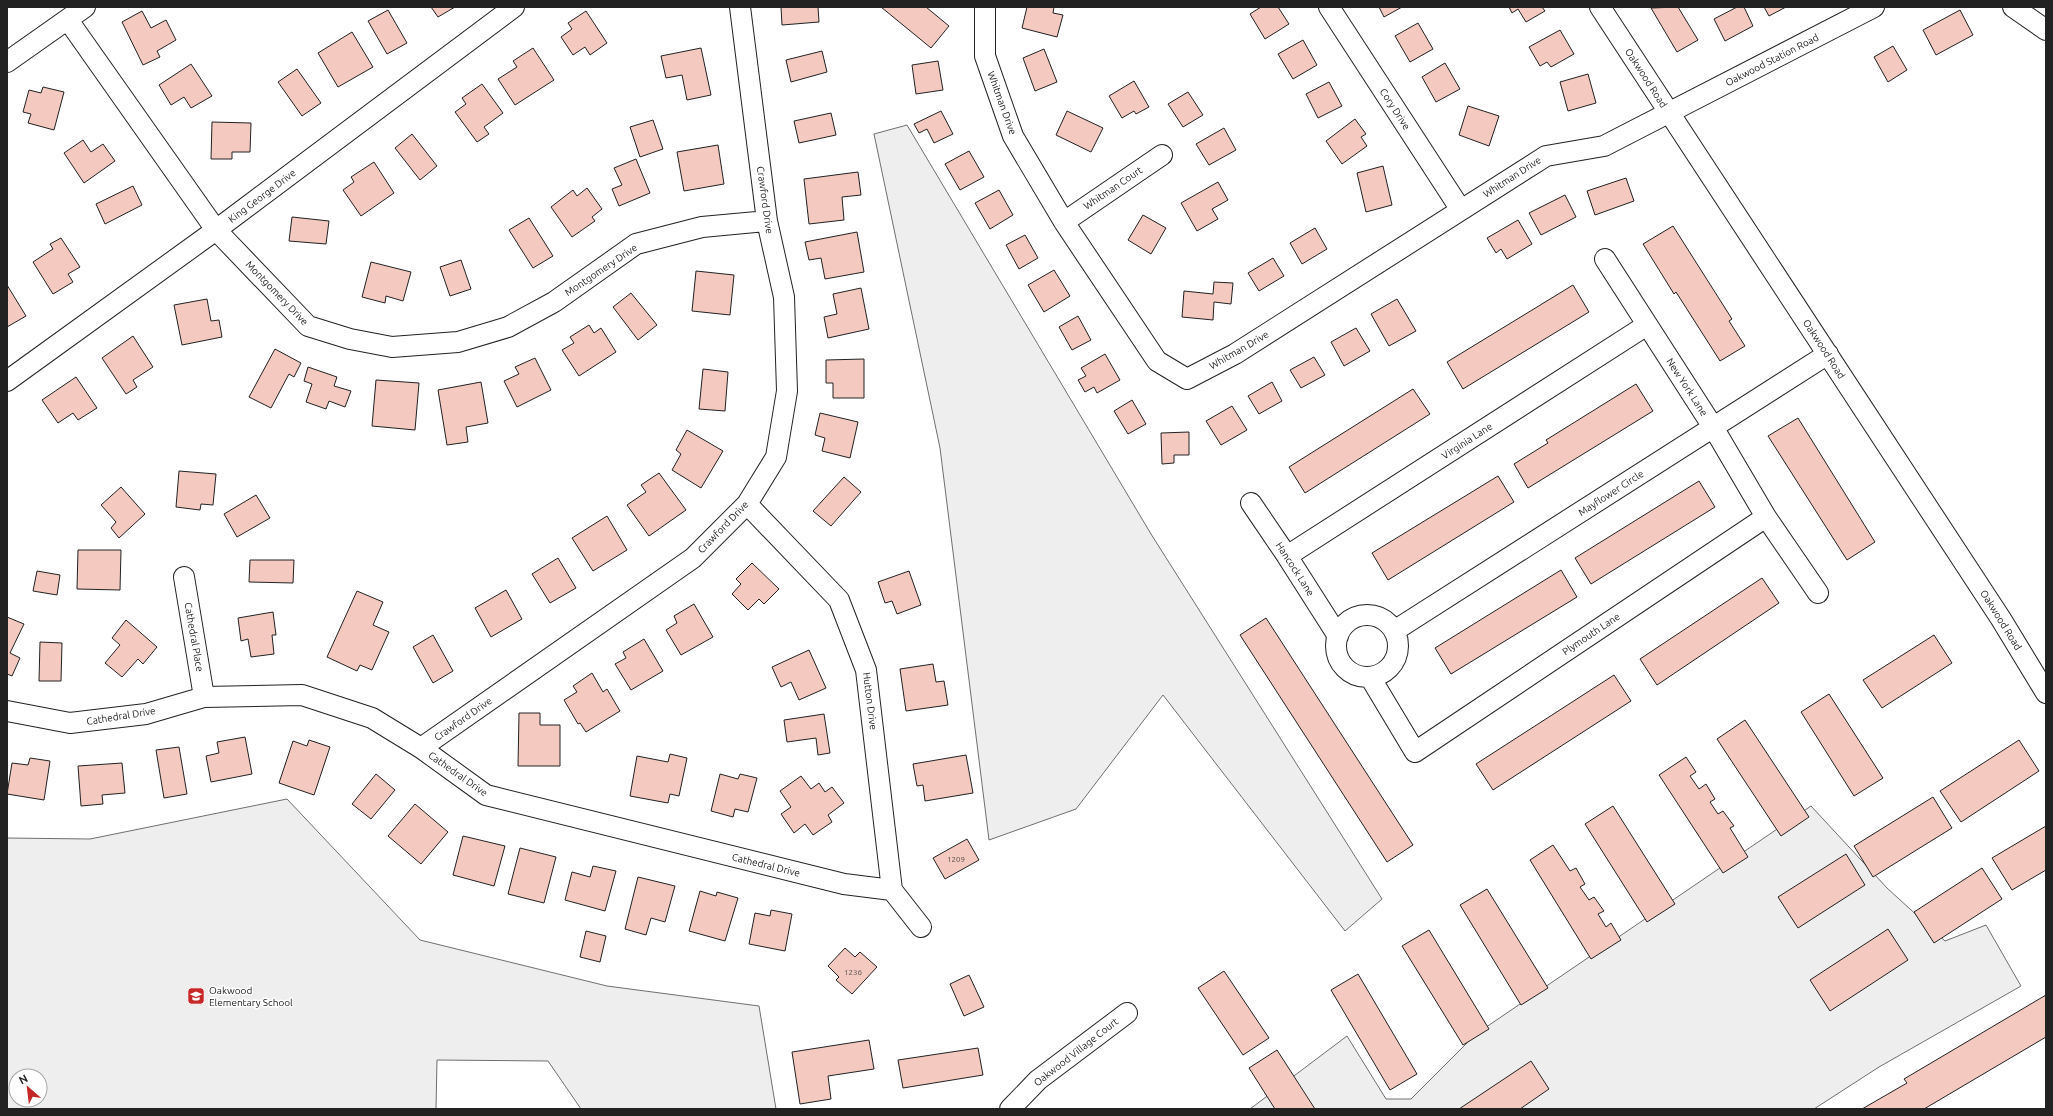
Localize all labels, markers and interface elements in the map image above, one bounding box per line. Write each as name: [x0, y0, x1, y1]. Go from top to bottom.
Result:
street label: Oakwood Station Road: [1724, 32, 1821, 88]
street label: Oakwood Road: [1623, 46, 1669, 110]
street label: Whitman Drive: [985, 70, 1019, 136]
street label: Cory Drive: [1378, 86, 1412, 132]
street label: Whitman Drive: [1481, 154, 1543, 200]
street label: Whitman Court: [1082, 164, 1145, 212]
street label: Crawford Drive: [755, 166, 775, 234]
street label: King George Drive: [226, 167, 298, 225]
street label: Montgomery Drive: [563, 242, 639, 298]
street label: Montgomery Drive: [244, 259, 310, 327]
street label: Oakwood Road: [1801, 317, 1847, 381]
street label: Whitman Drive: [1207, 329, 1271, 371]
street label: New York Lane: [1664, 356, 1710, 418]
street label: Virginia Lane: [1440, 421, 1494, 461]
street label: Mayflower Circle: [1576, 468, 1646, 518]
street label: Crawford Drive: [695, 499, 751, 555]
street label: Hancock Lane: [1274, 540, 1316, 598]
street label: Oakwood Road: [1978, 588, 2024, 652]
street label: Cathedral Place: [183, 602, 205, 672]
street label: Plymouth Lane: [1560, 611, 1622, 657]
street label: Hutton Drive: [861, 672, 879, 730]
street label: Crawford Drive: [432, 695, 494, 743]
street label: Cathedral Drive: [86, 705, 156, 727]
street label: Cathedral Drive: [426, 749, 490, 799]
street label: Cathedral Drive: [731, 851, 801, 879]
house number: 1209: [947, 855, 965, 864]
house number: 1236: [844, 968, 863, 977]
place label: Oakwood Elementary School: [209, 985, 293, 1008]
school or university icon: Oakwood Elementary School: [186, 986, 206, 1006]
street label: Oakwood Village Court: [1032, 1016, 1120, 1088]
north arrow: [8, 1068, 48, 1108]
text: N: [17, 1072, 30, 1086]

